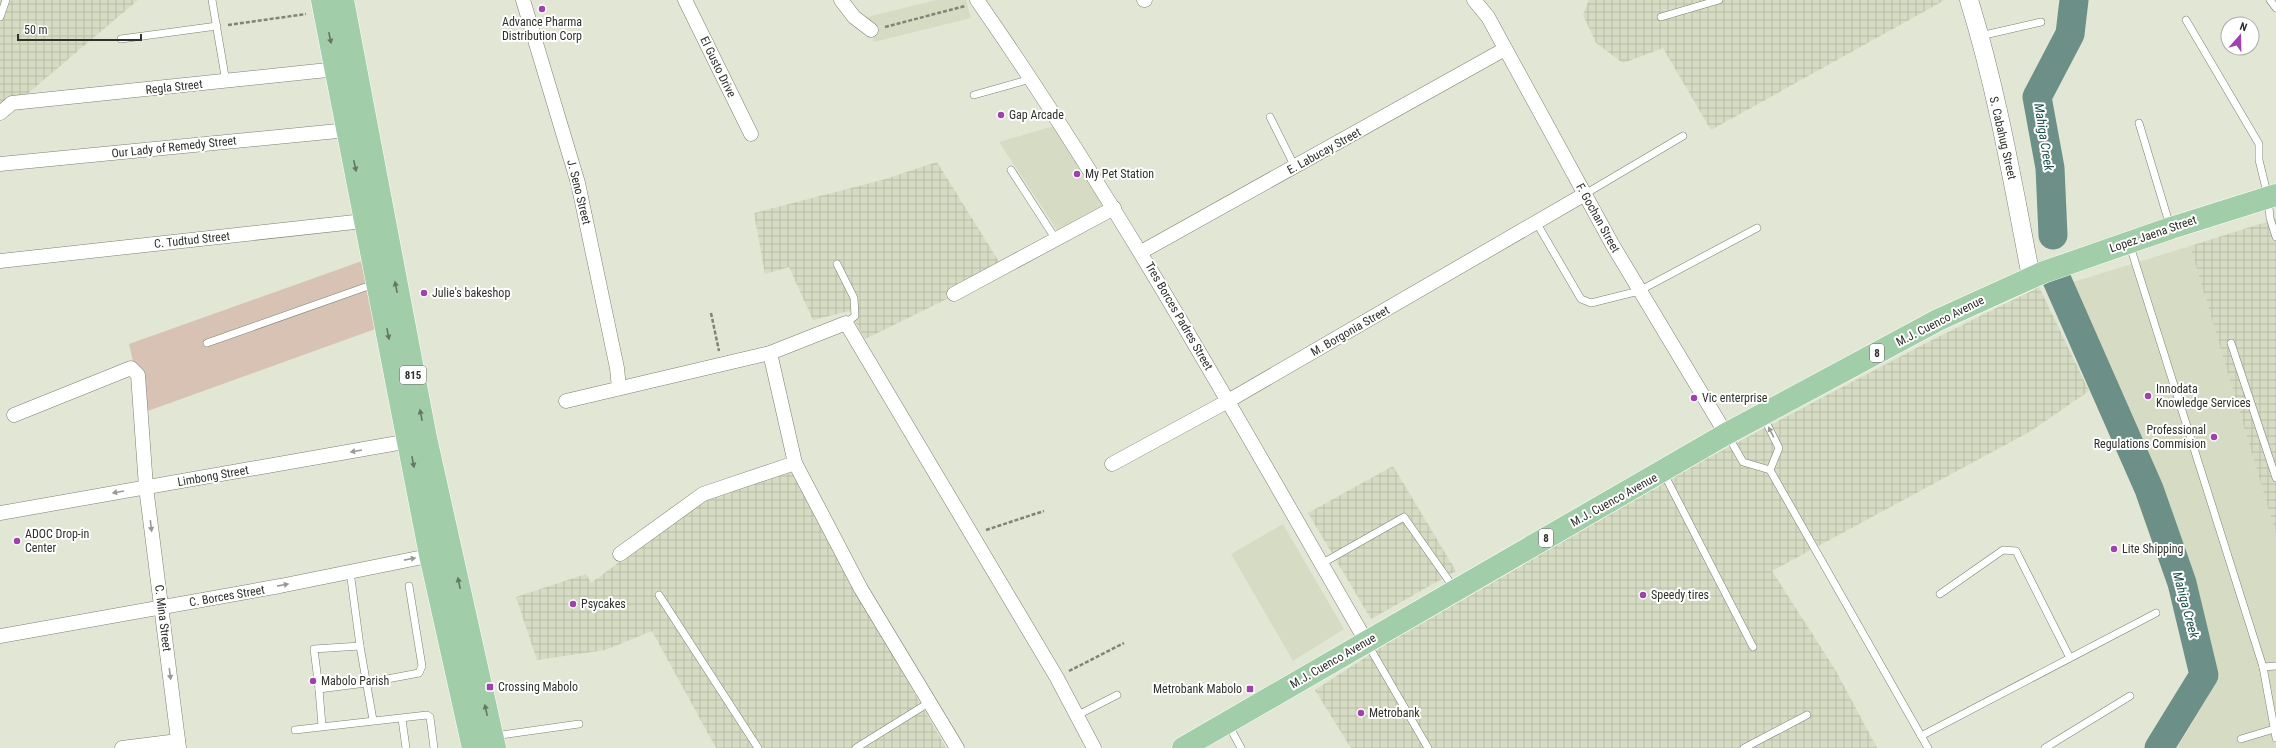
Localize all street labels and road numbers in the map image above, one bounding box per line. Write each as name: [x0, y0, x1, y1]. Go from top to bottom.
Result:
street label: El Gusto Drive: [697, 34, 739, 100]
street label: Regla Street: [145, 77, 204, 97]
street label: S. Cabahug Street: [1987, 95, 2019, 181]
street label: E. Labucay Street: [1285, 125, 1364, 177]
street label: Our Lady of Remedy Street: [111, 133, 238, 161]
street label: J. Seno Street: [564, 158, 594, 226]
street label: F. Gochan Street: [1573, 181, 1623, 256]
street label: Lopez Jaena Street: [2108, 212, 2199, 255]
street label: C. Tudtud Street: [153, 229, 231, 251]
street label: Tres Borces Padres Street: [1142, 259, 1216, 373]
street label: M.J. Cuenco Avenue: [1894, 293, 1987, 349]
street label: M. Borgonia Street: [1308, 303, 1392, 359]
road number: 8: [1870, 344, 1884, 362]
road number: 815: [400, 366, 426, 384]
street label: Limbong Street: [176, 463, 250, 489]
street label: M.J. Cuenco Avenue: [1568, 470, 1660, 530]
road number: 8: [1539, 529, 1553, 547]
street label: C. Borces Street: [188, 582, 266, 610]
street label: C. Mina Street: [152, 584, 174, 653]
street label: M.J. Cuenco Avenue: [1288, 631, 1379, 691]

